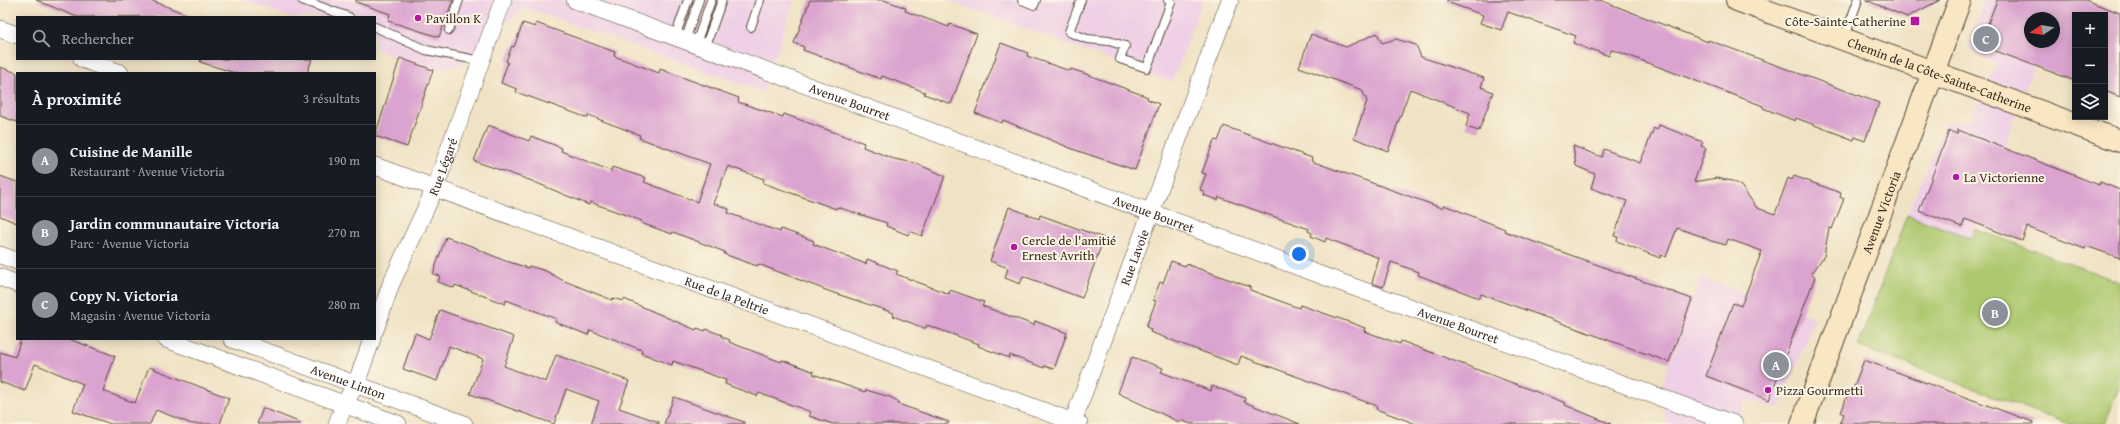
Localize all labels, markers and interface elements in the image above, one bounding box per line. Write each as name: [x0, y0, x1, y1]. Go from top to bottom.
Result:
place label: Pavillon K: [426, 9, 481, 28]
place label: Côte-Sainte-Catherine: [1785, 12, 1906, 31]
north arrow: [2024, 12, 2060, 48]
map controls: [2072, 12, 2108, 120]
button: +: [2072, 12, 2108, 48]
marker: Pavillon K: [413, 13, 423, 23]
marker: Côte-Sainte-Catherine: [1909, 15, 1921, 27]
search box: [16, 16, 376, 60]
pin: C: [1973, 24, 1999, 54]
icon: search: [30, 27, 52, 49]
text: Rechercher: [62, 28, 134, 49]
street label: Chemin de la Côte-Sainte-Catherine: [1846, 34, 2034, 116]
button: −: [2072, 48, 2108, 84]
street label: Avenue Bourret: [806, 78, 893, 126]
button: layers: [2072, 84, 2108, 120]
text: À proximité: [32, 86, 121, 111]
text: 3 résultats: [303, 89, 360, 108]
street label: Rue Légaré: [424, 135, 462, 199]
text: Cuisine de Manille: [70, 141, 192, 162]
text: A: [41, 151, 49, 170]
text: 190 m: [328, 151, 360, 170]
text: Restaurant · Avenue Victoria: [70, 162, 225, 181]
street label: Avenue Victoria: [1857, 167, 1906, 257]
place label: La Victorienne: [1964, 168, 2044, 187]
marker: La Victorienne: [1951, 172, 1961, 182]
street label: Avenue Bourret: [1110, 190, 1197, 238]
text: Jardin communautaire Victoria: [70, 213, 279, 234]
text: B: [41, 223, 49, 242]
text: 270 m: [328, 223, 360, 242]
street label: Rue Lavoie: [1116, 227, 1154, 288]
place label: Cercle de l'amitié Ernest Avrith: [1022, 231, 1116, 265]
text: Parc · Avenue Victoria: [70, 234, 189, 253]
marker: Cercle de l'amitié Ernest Avrith: [1009, 242, 1019, 252]
your location: [1289, 244, 1309, 264]
street label: Rue de la Peltrie: [682, 271, 772, 320]
text: Copy N. Victoria: [70, 285, 178, 306]
text: C: [41, 295, 49, 314]
text: 280 m: [328, 295, 360, 314]
pin: B: [1982, 298, 2008, 328]
street label: Avenue Bourret: [1415, 302, 1502, 349]
text: Magasin · Avenue Victoria: [70, 306, 211, 325]
pin: A: [1763, 350, 1789, 380]
street label: Avenue Linton: [308, 360, 389, 405]
place label: Pizza Gourmetti: [1776, 381, 1864, 400]
marker: Pizza Gourmetti: [1763, 385, 1773, 395]

